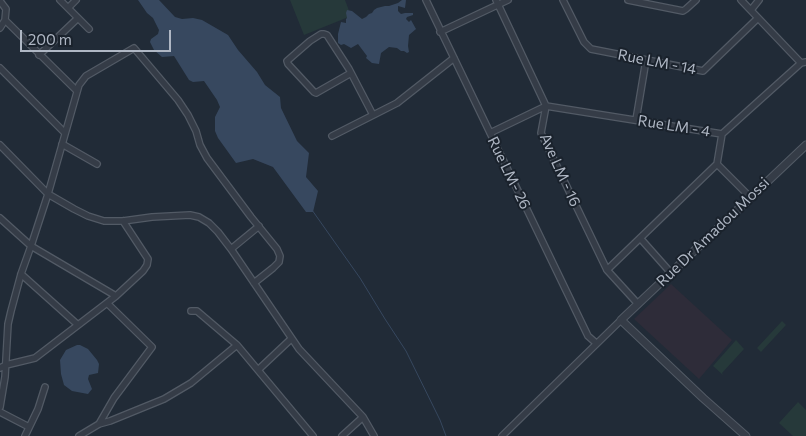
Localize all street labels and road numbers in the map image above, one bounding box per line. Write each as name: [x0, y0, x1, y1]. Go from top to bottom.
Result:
street label: Rue LM - 14: [616, 46, 698, 78]
street label: Rue LM - 4: [636, 111, 712, 141]
street label: Ave LM - 16: [536, 130, 584, 210]
street label: Rue LM- 26: [484, 134, 534, 212]
street label: Rue Dr Amadou Mossi: [653, 173, 773, 291]

